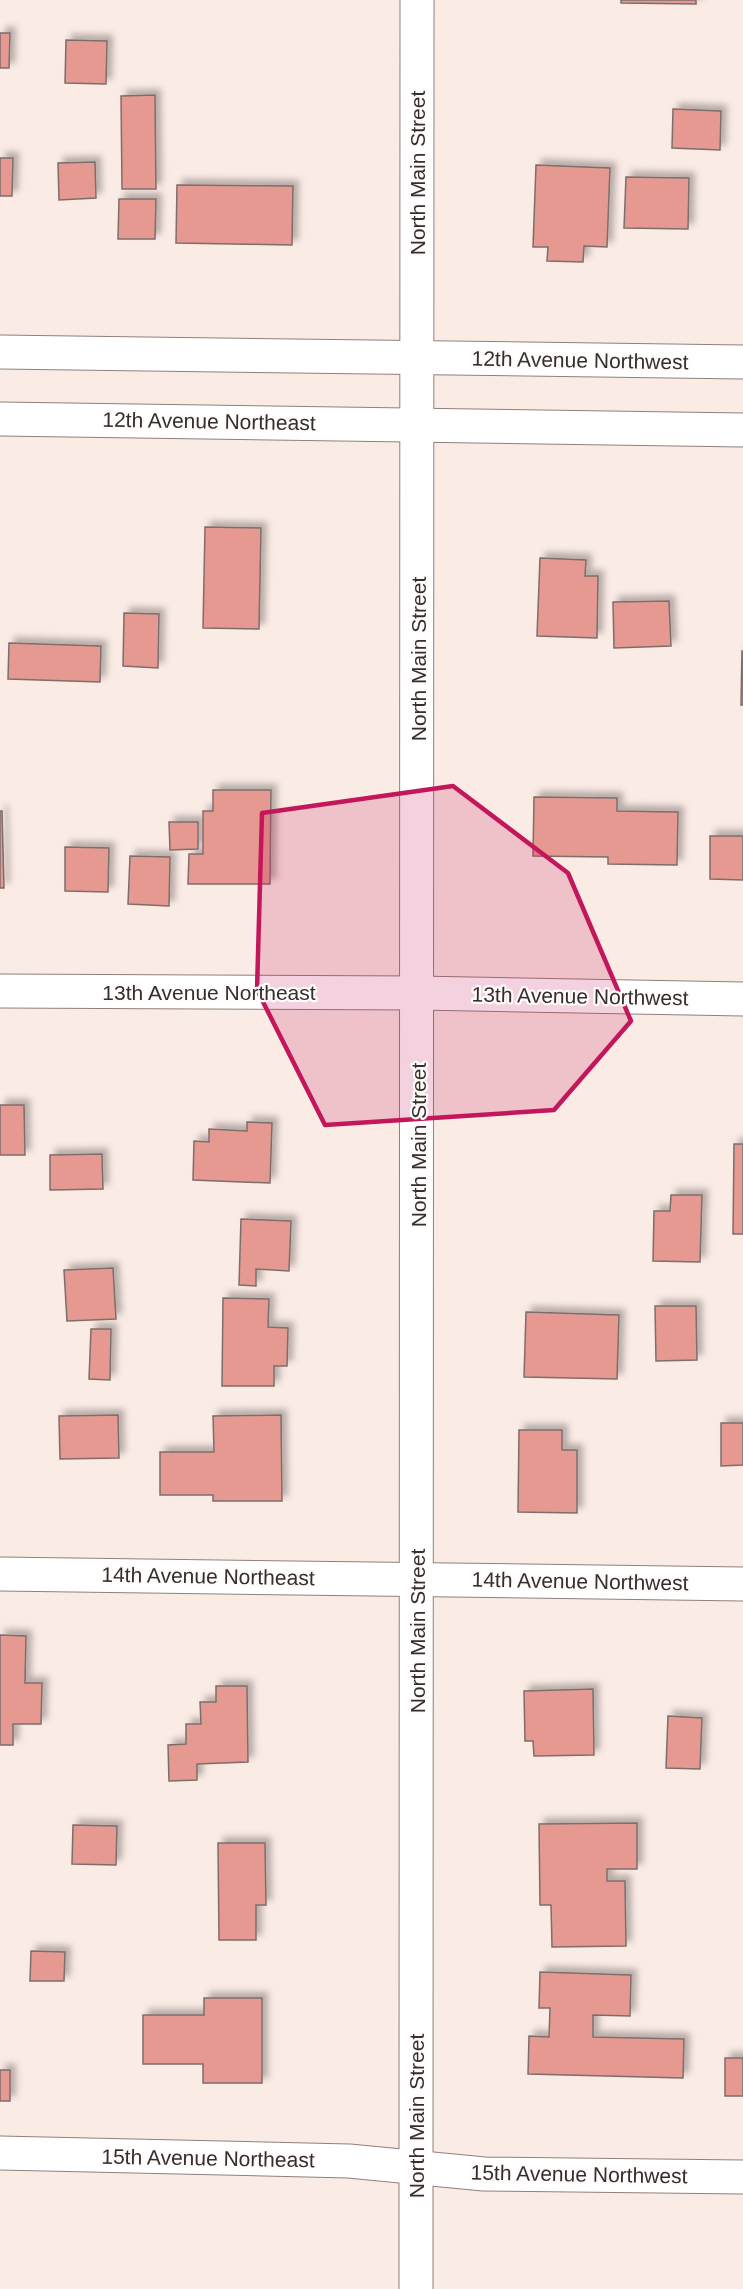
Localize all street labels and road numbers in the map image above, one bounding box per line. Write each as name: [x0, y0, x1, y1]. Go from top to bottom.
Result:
street label: North Main Street: [406, 91, 429, 255]
street label: 12th Avenue Northwest: [471, 347, 689, 373]
street label: 12th Avenue Northeast: [102, 408, 316, 434]
street label: North Main Street: [407, 577, 430, 741]
street label: 13th Avenue Northeast: [102, 981, 316, 1004]
street label: 13th Avenue Northwest: [471, 983, 689, 1009]
street label: North Main Street: [407, 1063, 430, 1227]
street label: North Main Street: [406, 1549, 429, 1713]
street label: 14th Avenue Northeast: [101, 1563, 315, 1589]
street label: 14th Avenue Northwest: [471, 1568, 689, 1594]
street label: North Main Street: [405, 2034, 428, 2198]
street label: 15th Avenue Northeast: [101, 2145, 315, 2171]
street label: 15th Avenue Northwest: [470, 2161, 688, 2187]

